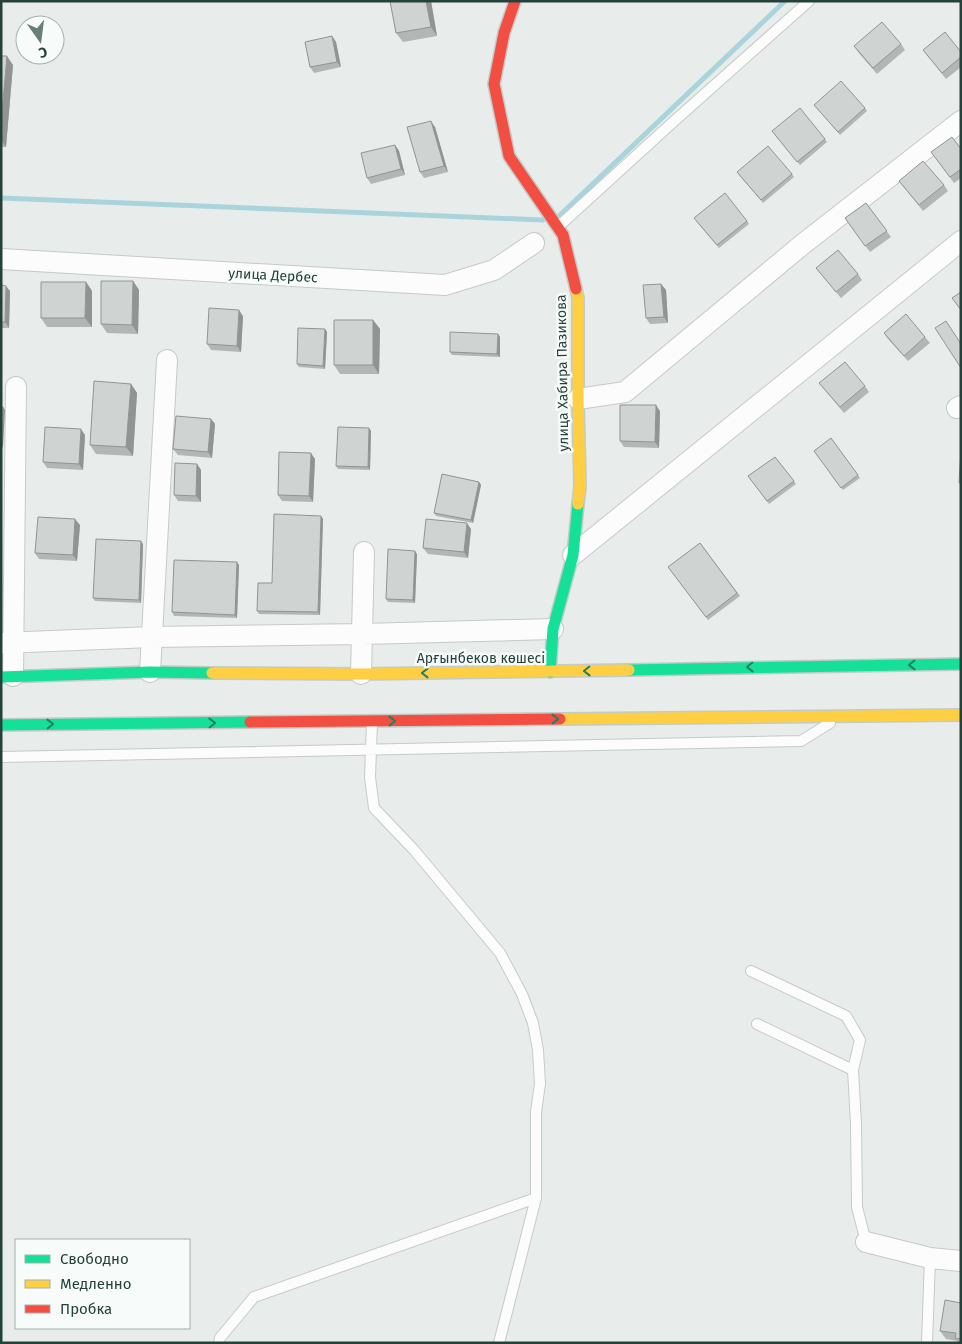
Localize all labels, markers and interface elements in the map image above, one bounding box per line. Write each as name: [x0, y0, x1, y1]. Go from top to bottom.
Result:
north arrow: [15, 15, 65, 65]
text: С: [37, 43, 49, 61]
street label: улица Дербес: [228, 265, 318, 286]
street label: улица Хабира Пазикова: [553, 294, 572, 452]
street label: Арғынбеков көшесі: [417, 650, 545, 667]
one-way arrow: [908, 659, 916, 670]
one-way arrow: [745, 662, 753, 673]
one-way arrow: [583, 666, 591, 677]
one-way arrow: [420, 668, 428, 678]
one-way arrow: [552, 714, 559, 724]
one-way arrow: [389, 716, 397, 726]
one-way arrow: [209, 718, 217, 728]
one-way arrow: [46, 719, 54, 729]
legend: [15, 1239, 190, 1329]
text: Свободно: [60, 1250, 129, 1268]
text: Медленно: [60, 1275, 132, 1293]
text: Пробка: [60, 1300, 112, 1318]

